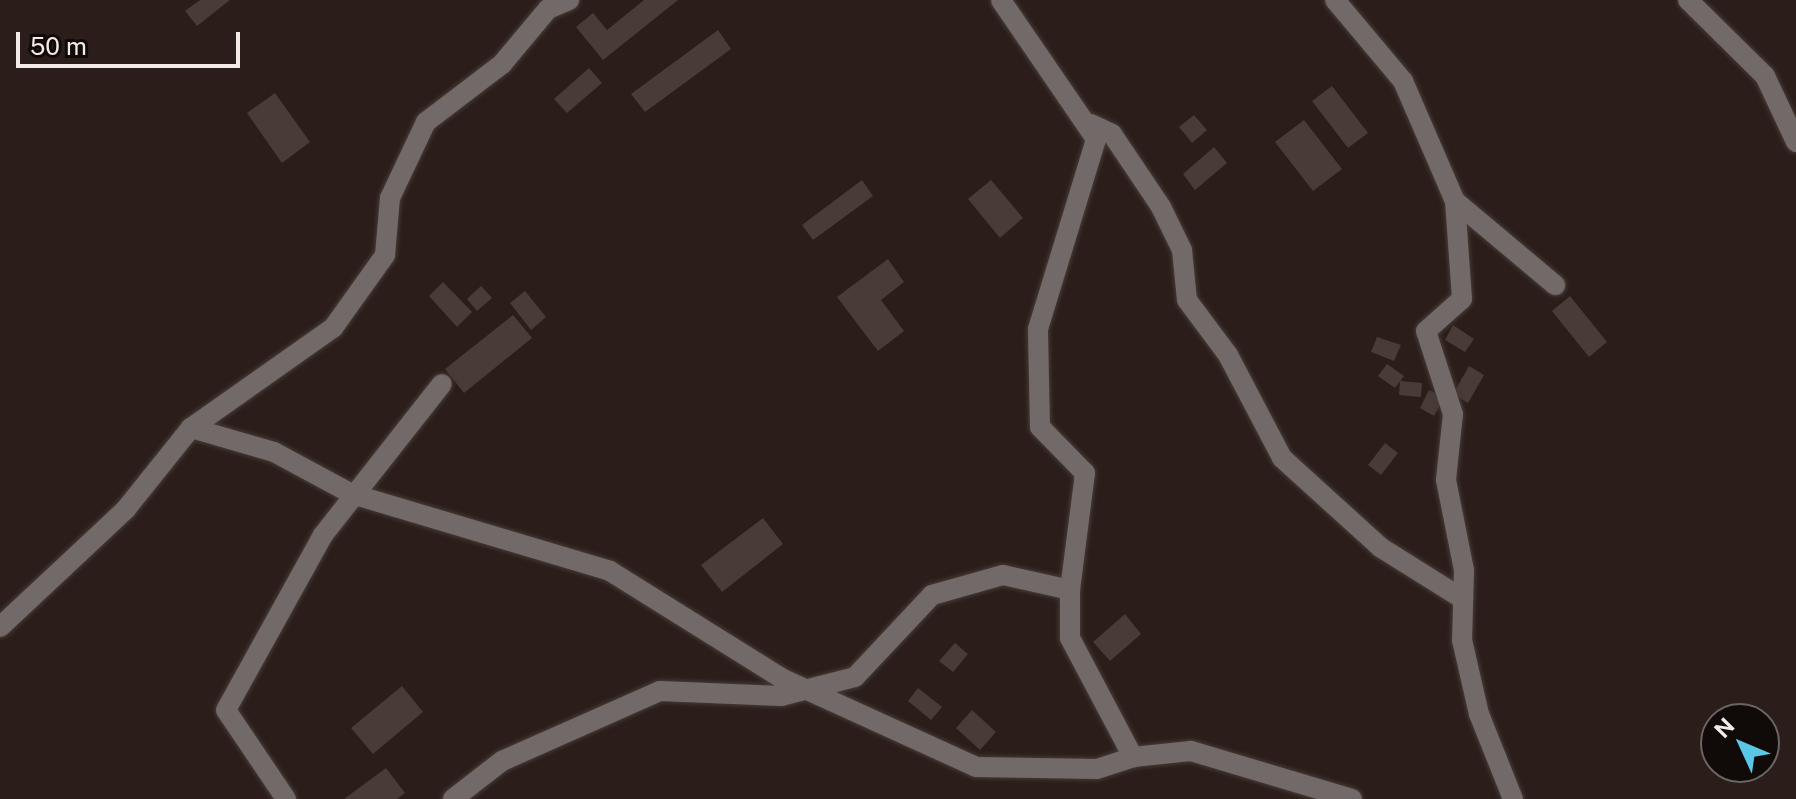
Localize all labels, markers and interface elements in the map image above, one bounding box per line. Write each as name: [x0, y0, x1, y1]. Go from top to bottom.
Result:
scale bar: [20, 16, 244, 66]
text: 50 m: [30, 32, 87, 60]
north arrow: [1700, 703, 1780, 783]
text: N: [1709, 712, 1740, 743]

